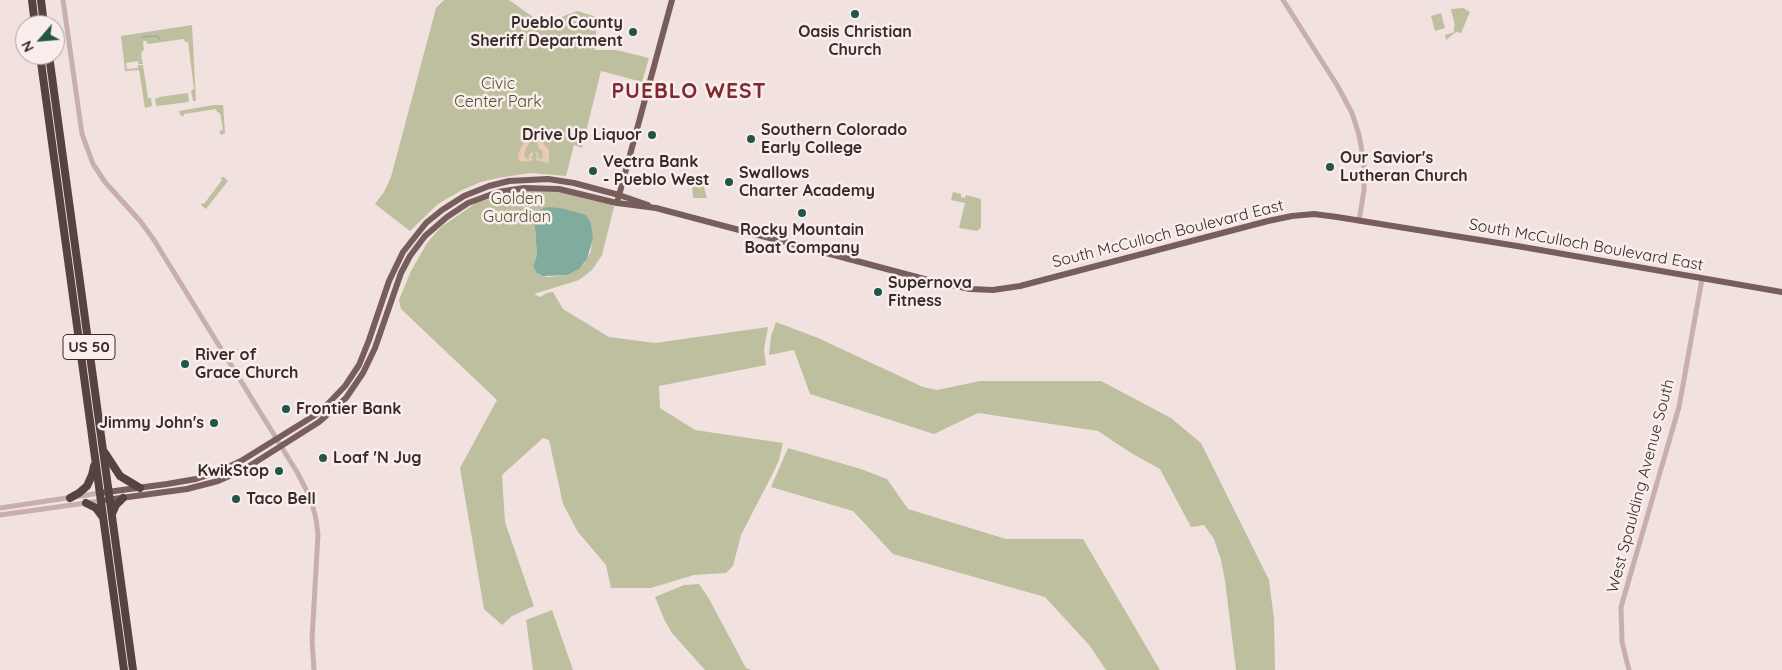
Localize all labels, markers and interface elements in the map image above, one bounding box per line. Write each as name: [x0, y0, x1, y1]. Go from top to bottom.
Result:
marker: Oasis Christian Church: [849, 8, 861, 20]
place label: Pueblo County Sheriff Department: [471, 13, 623, 51]
north arrow: [15, 15, 65, 65]
place label: Oasis Christian Church: [798, 22, 912, 60]
marker: Pueblo County Sheriff Department: [627, 26, 639, 38]
text: N: [17, 38, 38, 55]
park label: Civic Center Park: [454, 74, 542, 112]
district label: PUEBLO WEST: [610, 79, 768, 105]
place label: Southern Colorado Early College: [761, 120, 907, 158]
place label: Drive Up Liquor: [522, 125, 642, 145]
marker: Drive Up Liquor: [646, 129, 658, 141]
marker: Southern Colorado Early College: [745, 133, 757, 145]
place label: Our Savior's Lutheran Church: [1340, 148, 1468, 186]
place label: Vectra Bank - Pueblo West: [603, 152, 709, 190]
marker: Our Savior's Lutheran Church: [1324, 161, 1336, 173]
place label: Swallows Charter Academy: [739, 163, 875, 201]
marker: Vectra Bank - Pueblo West: [587, 165, 599, 177]
marker: Swallows Charter Academy: [723, 176, 735, 188]
park label: Golden Guardian: [483, 189, 551, 227]
street label: South McCulloch Boulevard East: [1050, 196, 1286, 272]
marker: Rocky Mountain Boat Company: [796, 207, 808, 219]
street label: South McCulloch Boulevard East: [1467, 215, 1705, 275]
place label: Rocky Mountain Boat Company: [740, 220, 864, 258]
place label: Supernova Fitness: [888, 273, 972, 311]
marker: Supernova Fitness: [872, 286, 884, 298]
road number: US 50: [63, 334, 115, 360]
place label: River of Grace Church: [195, 345, 298, 383]
marker: River of Grace Church: [179, 358, 191, 370]
street label: West Spaulding Avenue South: [1603, 377, 1679, 595]
place label: Frontier Bank: [296, 399, 401, 419]
marker: Frontier Bank: [280, 403, 292, 415]
place label: Jimmy John's: [99, 413, 204, 433]
marker: Jimmy John's: [208, 417, 220, 429]
place label: Loaf 'N Jug: [333, 448, 421, 468]
marker: Loaf 'N Jug: [317, 452, 329, 464]
place label: KwikStop: [198, 461, 269, 481]
marker: KwikStop: [273, 465, 285, 477]
place label: Taco Bell: [246, 489, 316, 509]
marker: Taco Bell: [230, 493, 242, 505]

